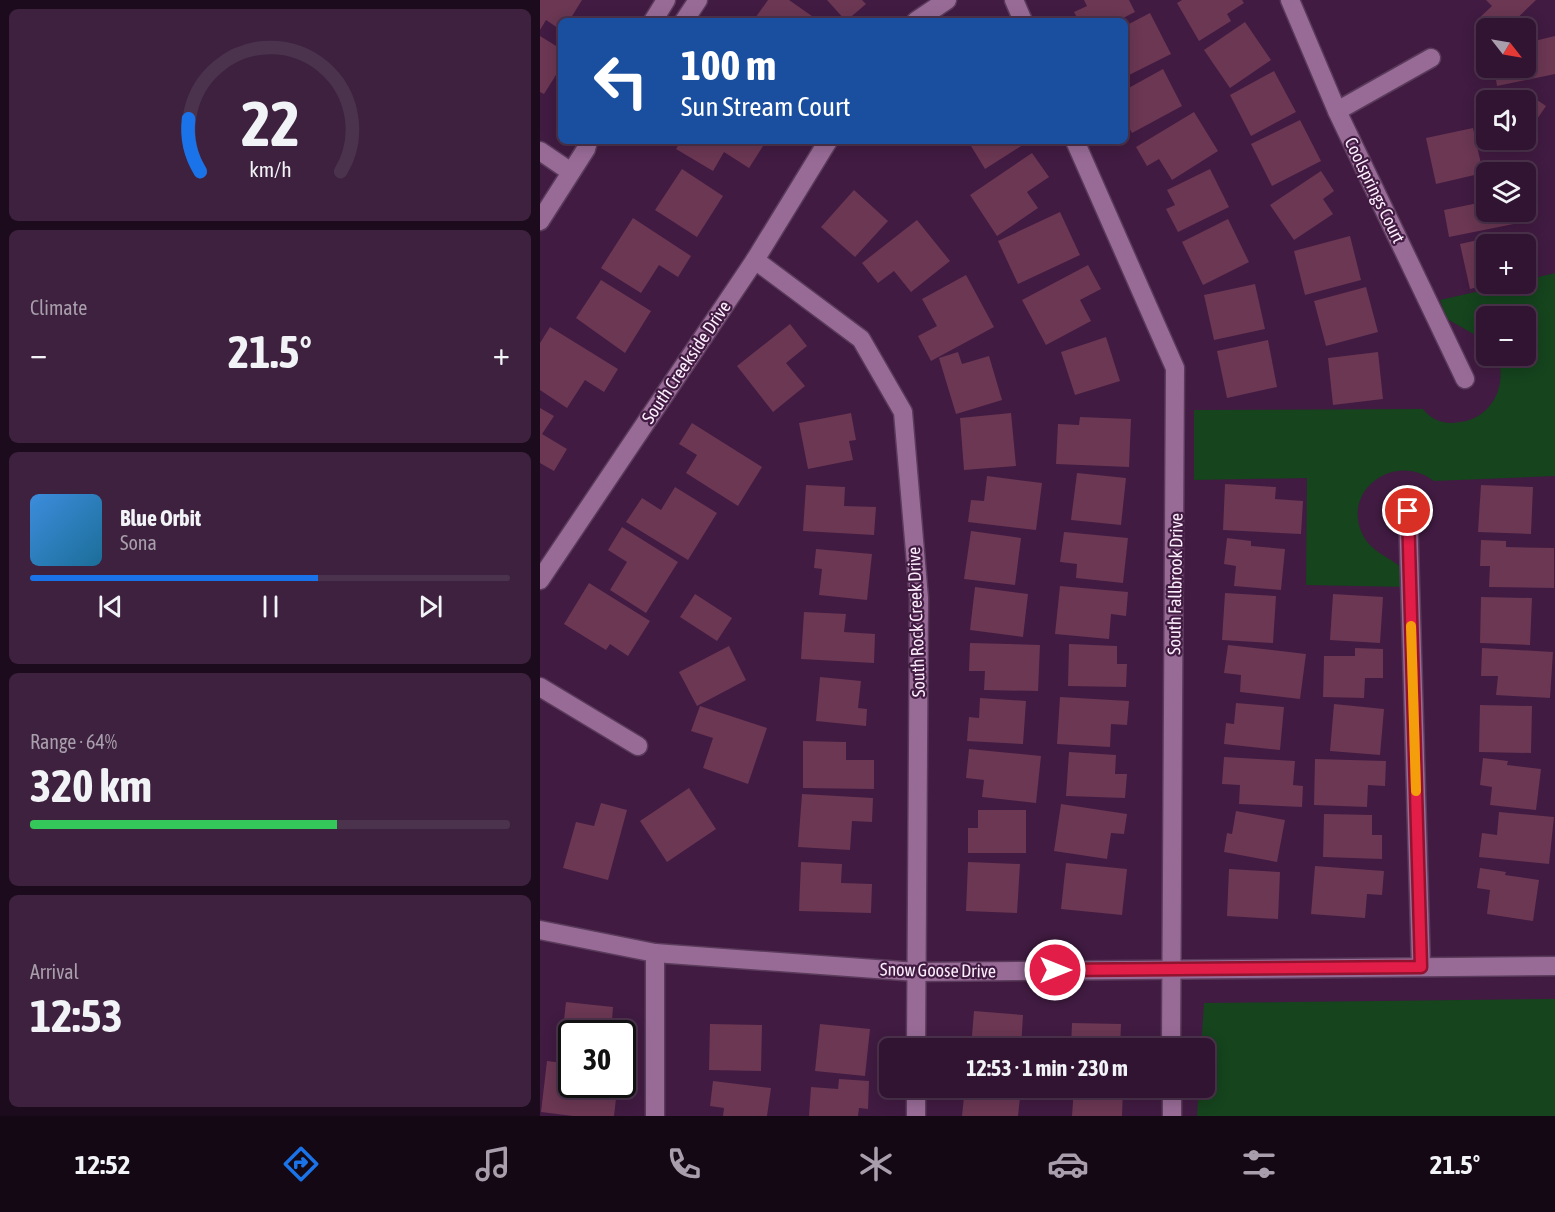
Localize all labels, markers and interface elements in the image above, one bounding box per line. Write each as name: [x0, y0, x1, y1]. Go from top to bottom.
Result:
north arrow: [1476, 18, 1536, 78]
map controls: [1476, 18, 1536, 366]
text: 100 m: [681, 41, 776, 89]
icon: left: [582, 42, 660, 120]
text: 22: [241, 88, 299, 159]
button: sound: [1476, 90, 1536, 150]
text: Sun Stream Court: [681, 91, 851, 122]
street label: Coolsprings Court: [1340, 134, 1410, 246]
text: km/h: [249, 158, 291, 183]
button: layers: [1476, 162, 1536, 222]
button: +: [1476, 234, 1536, 294]
text: Climate: [30, 296, 87, 319]
street label: South Creekside Drive: [637, 297, 735, 427]
button: −: [1476, 306, 1536, 366]
text: 21.5°: [228, 326, 312, 378]
text: −: [30, 334, 47, 372]
text: +: [493, 334, 510, 372]
pin: [1382, 485, 1433, 536]
icon: arrive: [1391, 494, 1424, 527]
text: Blue Orbit: [120, 505, 201, 531]
street label: South Fallbrook Drive: [1163, 513, 1187, 655]
text: Sona: [120, 531, 157, 554]
street label: South Rock Creek Drive: [903, 546, 929, 698]
icon: previous: [94, 590, 127, 623]
icon: pause: [254, 590, 287, 623]
icon: next: [414, 590, 447, 623]
text: Range · 64%: [30, 730, 117, 753]
text: 320 km: [30, 760, 152, 812]
position arrow: [1023, 938, 1087, 1002]
street label: Snow Goose Drive: [880, 958, 996, 982]
text: Arrival: [30, 960, 79, 983]
text: 12:53: [30, 990, 123, 1042]
speed limit sign: 30: [558, 1020, 636, 1098]
text: 12:53 · 1 min · 230 m: [966, 1055, 1128, 1081]
icon: directions: [280, 1143, 322, 1185]
icon: music: [472, 1143, 514, 1185]
icon: phone: [663, 1143, 705, 1185]
icon: climate: [855, 1143, 897, 1185]
icon: car: [1047, 1143, 1089, 1185]
icon: filters: [1238, 1143, 1280, 1185]
text: 12:52: [75, 1149, 130, 1180]
text: 21.5°: [1430, 1149, 1480, 1180]

